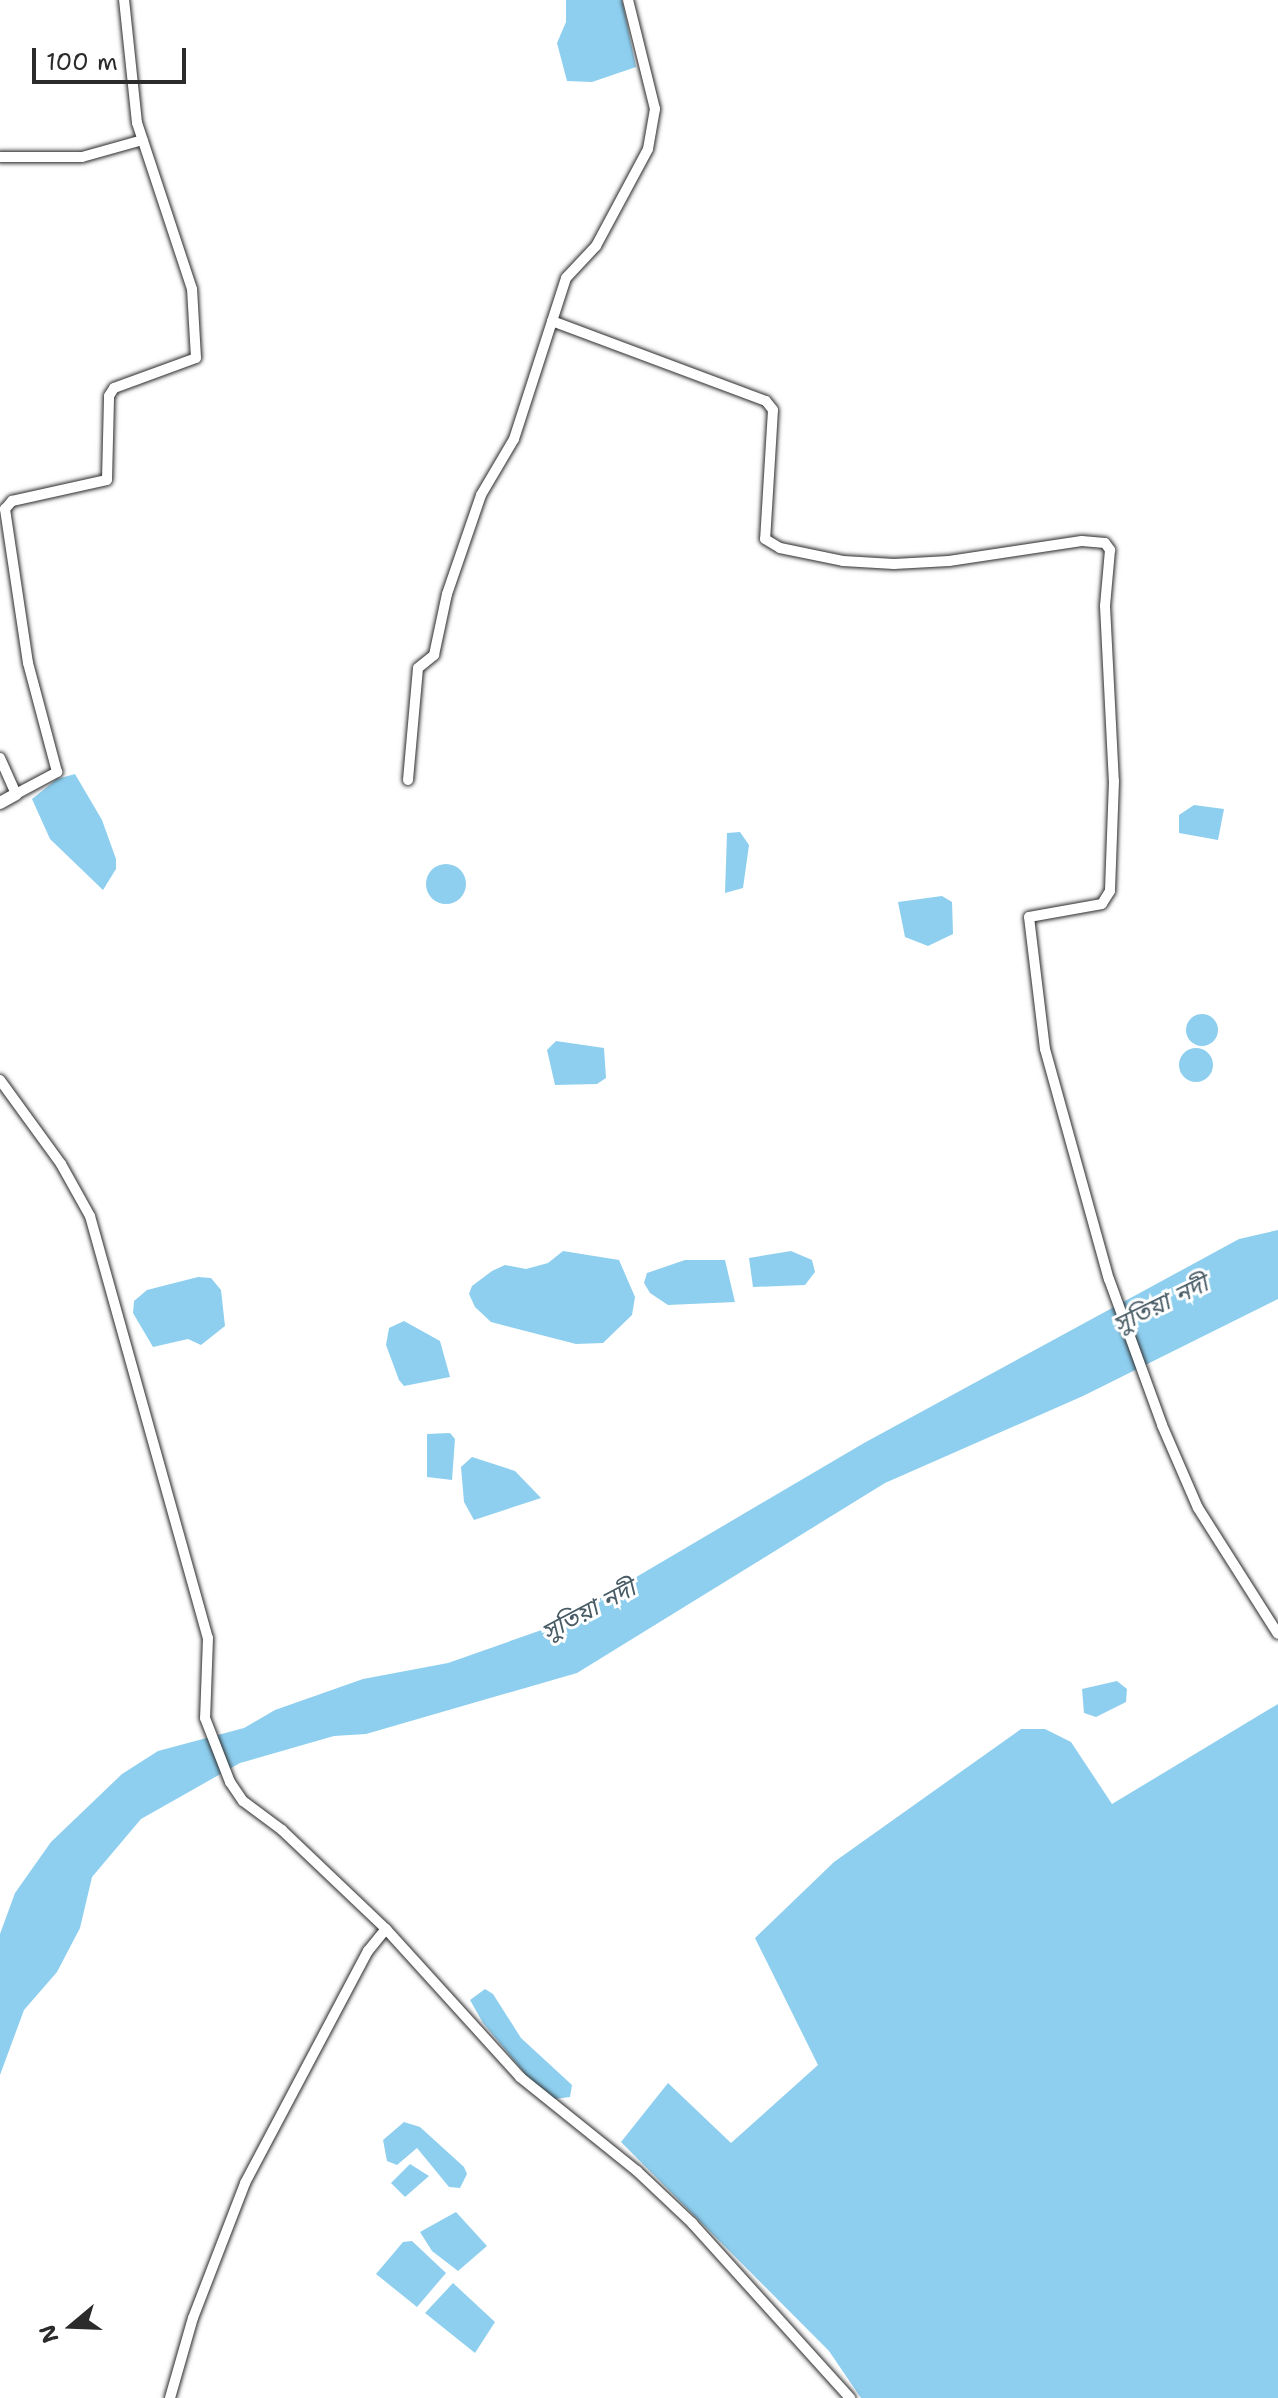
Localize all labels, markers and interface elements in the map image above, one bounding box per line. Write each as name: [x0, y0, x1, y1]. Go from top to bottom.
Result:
scale bar: [36, 32, 190, 82]
text: 100 m: [46, 46, 118, 78]
water label: সুতিয়া নদী: [1109, 1270, 1213, 1340]
water label: সুতিয়া নদী: [537, 1574, 641, 1648]
north arrow: [32, 2286, 112, 2366]
text: N: [32, 2321, 65, 2347]

